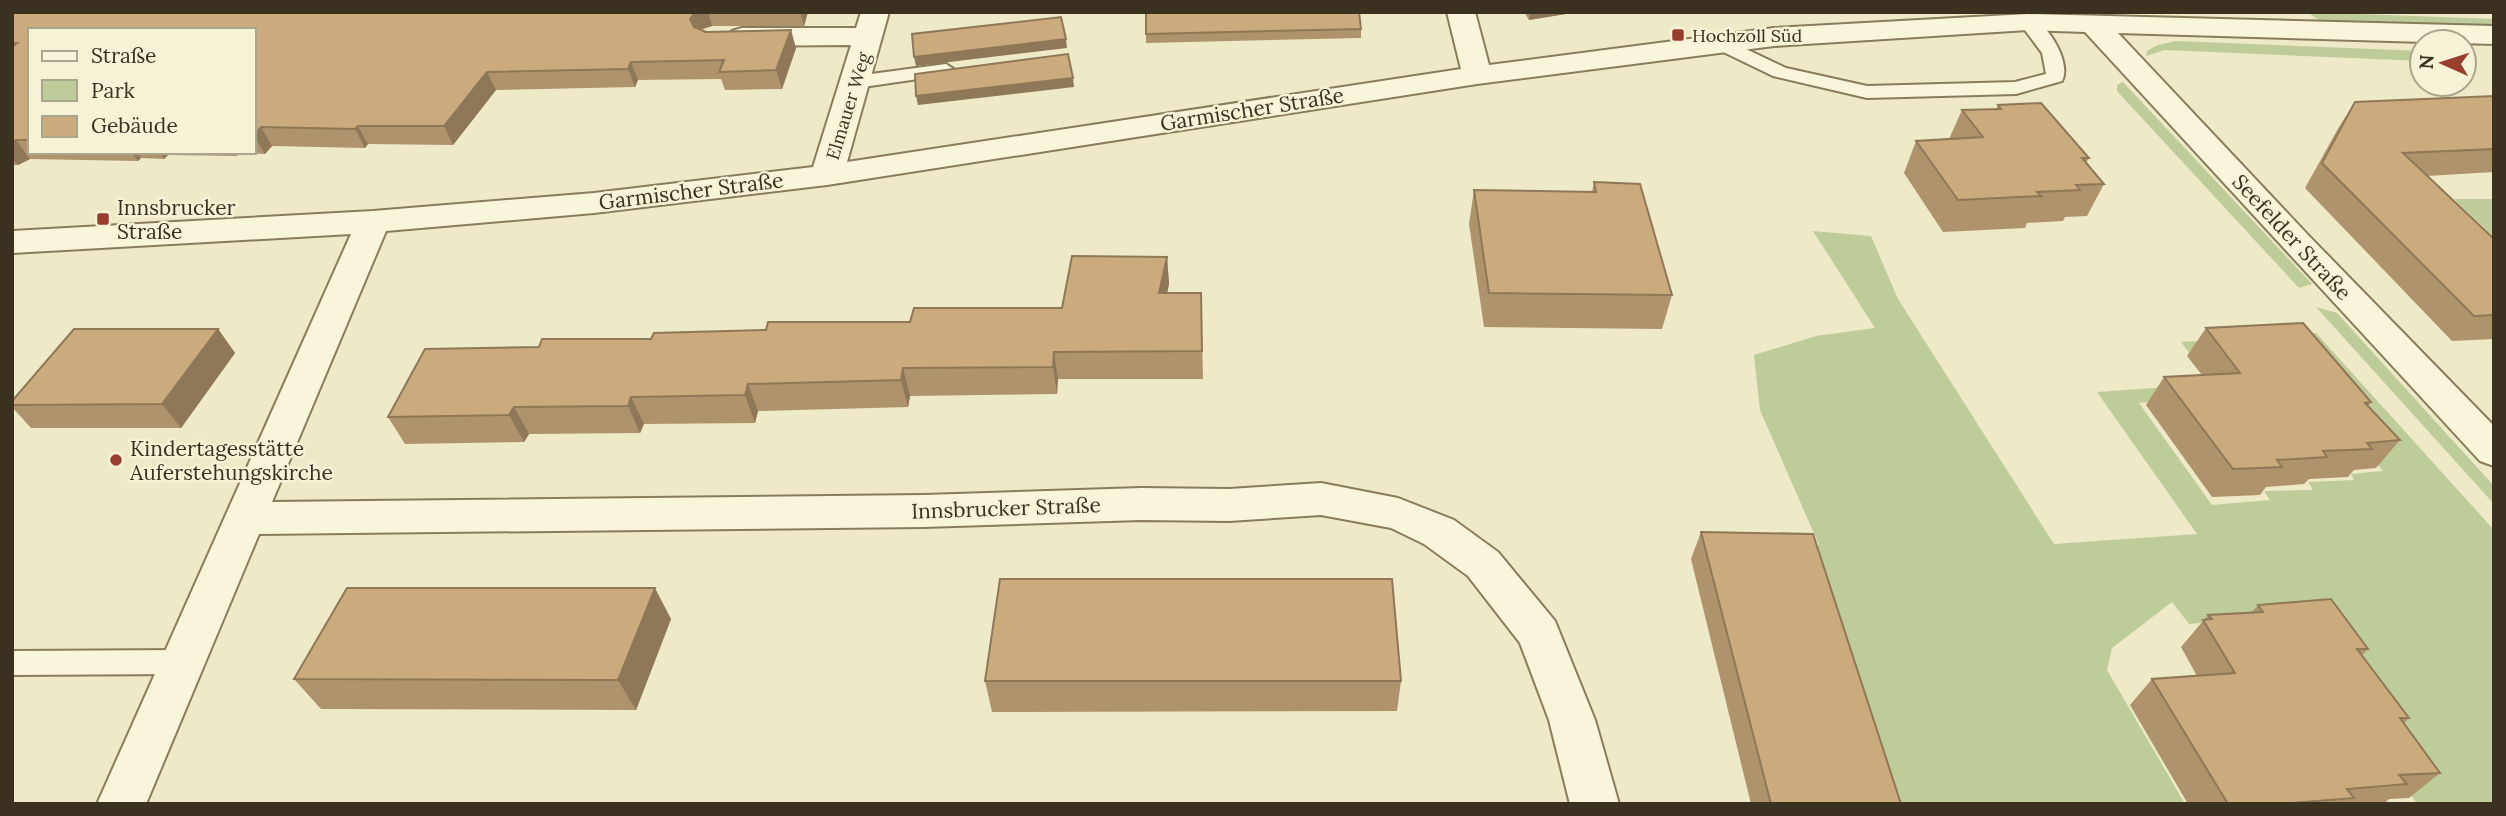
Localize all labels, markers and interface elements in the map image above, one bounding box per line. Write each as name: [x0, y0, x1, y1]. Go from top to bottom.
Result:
place label: Hochzoll Süd: [1692, 24, 1803, 47]
marker: Hochzoll Süd: [1670, 27, 1686, 43]
legend: [28, 28, 256, 154]
north arrow: [2408, 28, 2478, 98]
text: Straße: [91, 42, 156, 69]
street label: Elmauer Weg: [821, 48, 876, 163]
text: N: [2414, 54, 2438, 70]
text: Park: [91, 77, 135, 104]
street label: Garmischer Straße: [1158, 81, 1346, 137]
text: Gebäude: [91, 112, 178, 139]
street label: Garmischer Straße: [597, 166, 785, 216]
street label: Seefelder Straße: [2227, 168, 2357, 306]
place label: Innsbrucker Straße: [117, 194, 236, 245]
marker: Innsbrucker Straße: [95, 211, 111, 227]
place label: Kindertagesstätte Auferstehungskirche: [129, 435, 333, 486]
marker: Kindertagesstätte Auferstehungskirche: [108, 452, 124, 468]
street label: Innsbrucker Straße: [911, 491, 1101, 525]

